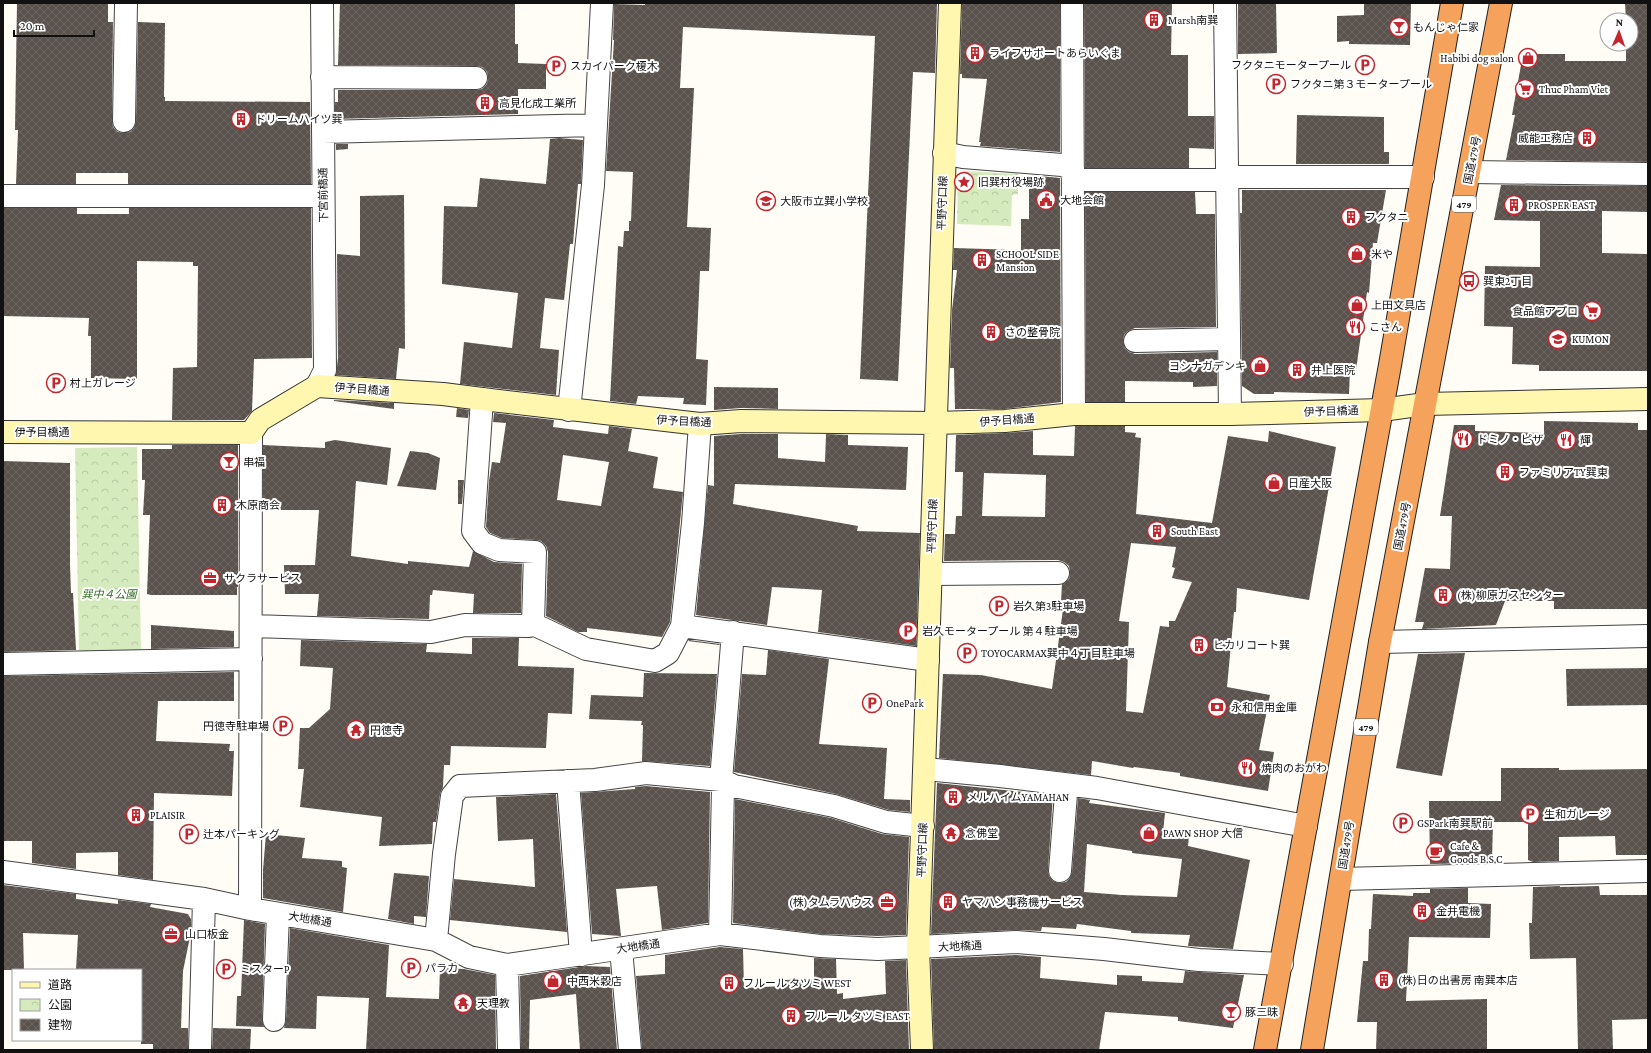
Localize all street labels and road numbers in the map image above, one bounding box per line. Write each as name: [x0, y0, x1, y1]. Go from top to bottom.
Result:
street label: 国道479号: [1461, 135, 1483, 185]
street label: 下宮前橋通: [317, 167, 329, 223]
street label: 平野守口線: [935, 175, 949, 231]
road number: 479: [1452, 196, 1476, 212]
street label: 伊予目橋通: [334, 381, 390, 397]
street label: 伊予目橋通: [1303, 404, 1359, 418]
street label: 伊予目橋通: [979, 412, 1035, 428]
street label: 伊予目橋通: [656, 414, 712, 428]
street label: 伊予目橋通: [15, 426, 70, 438]
street label: 平野守口線: [925, 498, 939, 554]
street label: 国道479号: [1391, 501, 1413, 551]
road number: 479: [1354, 719, 1378, 735]
street label: 国道479号: [1336, 820, 1356, 870]
street label: 平野守口線: [915, 822, 929, 878]
street label: 大地橋通: [287, 910, 333, 928]
street label: 大地橋通: [615, 937, 661, 955]
street label: 大地橋通: [938, 939, 982, 953]

